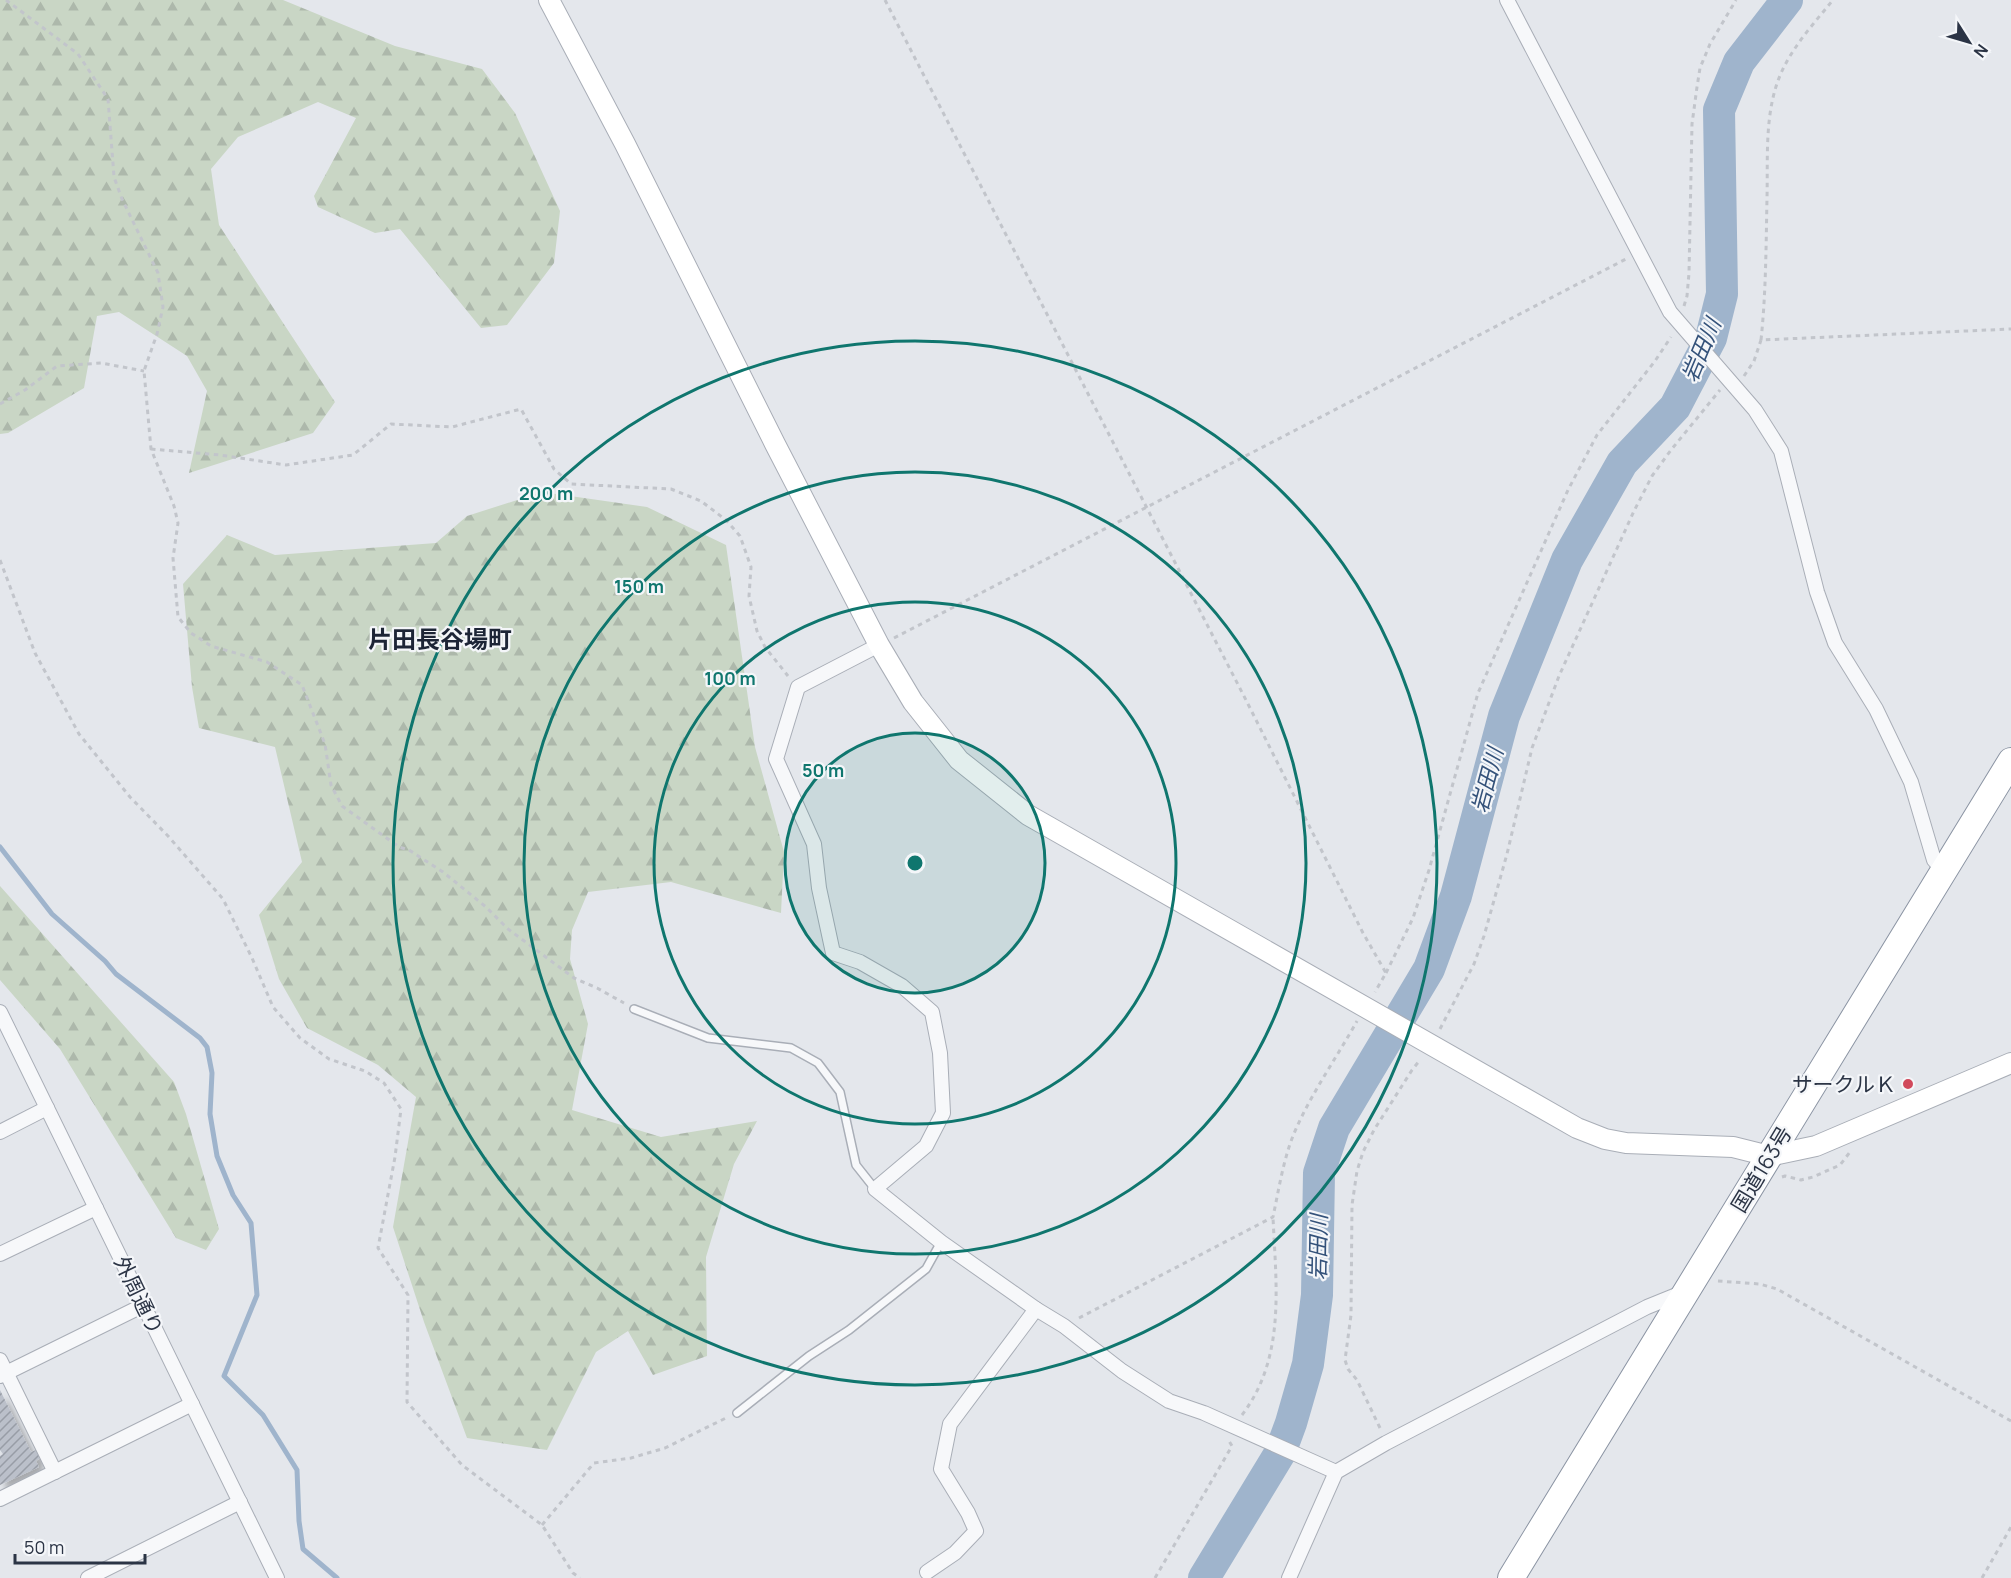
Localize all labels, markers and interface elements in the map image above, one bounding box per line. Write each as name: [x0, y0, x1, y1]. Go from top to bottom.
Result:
north arrow: [1939, 12, 1999, 72]
text: N: [1969, 40, 1993, 62]
water label: 岩田川: [1674, 312, 1728, 386]
text: 200 m: [519, 481, 573, 505]
text: 150 m: [614, 574, 664, 598]
district label: 片田長谷場町: [368, 622, 512, 655]
text: 100 m: [704, 666, 756, 690]
water label: 岩田川: [1464, 742, 1511, 816]
text: 50 m: [802, 758, 844, 782]
centre of rings: [905, 853, 925, 873]
place label: サークルＫ: [1792, 1070, 1896, 1098]
marker: サークルＫ: [1901, 1077, 1915, 1091]
street label: 国道163号: [1724, 1121, 1798, 1217]
water label: 岩田川: [1302, 1212, 1334, 1280]
street label: 外周通り: [108, 1251, 170, 1339]
scale bar: [15, 1527, 146, 1565]
text: 50 m: [24, 1535, 64, 1559]

